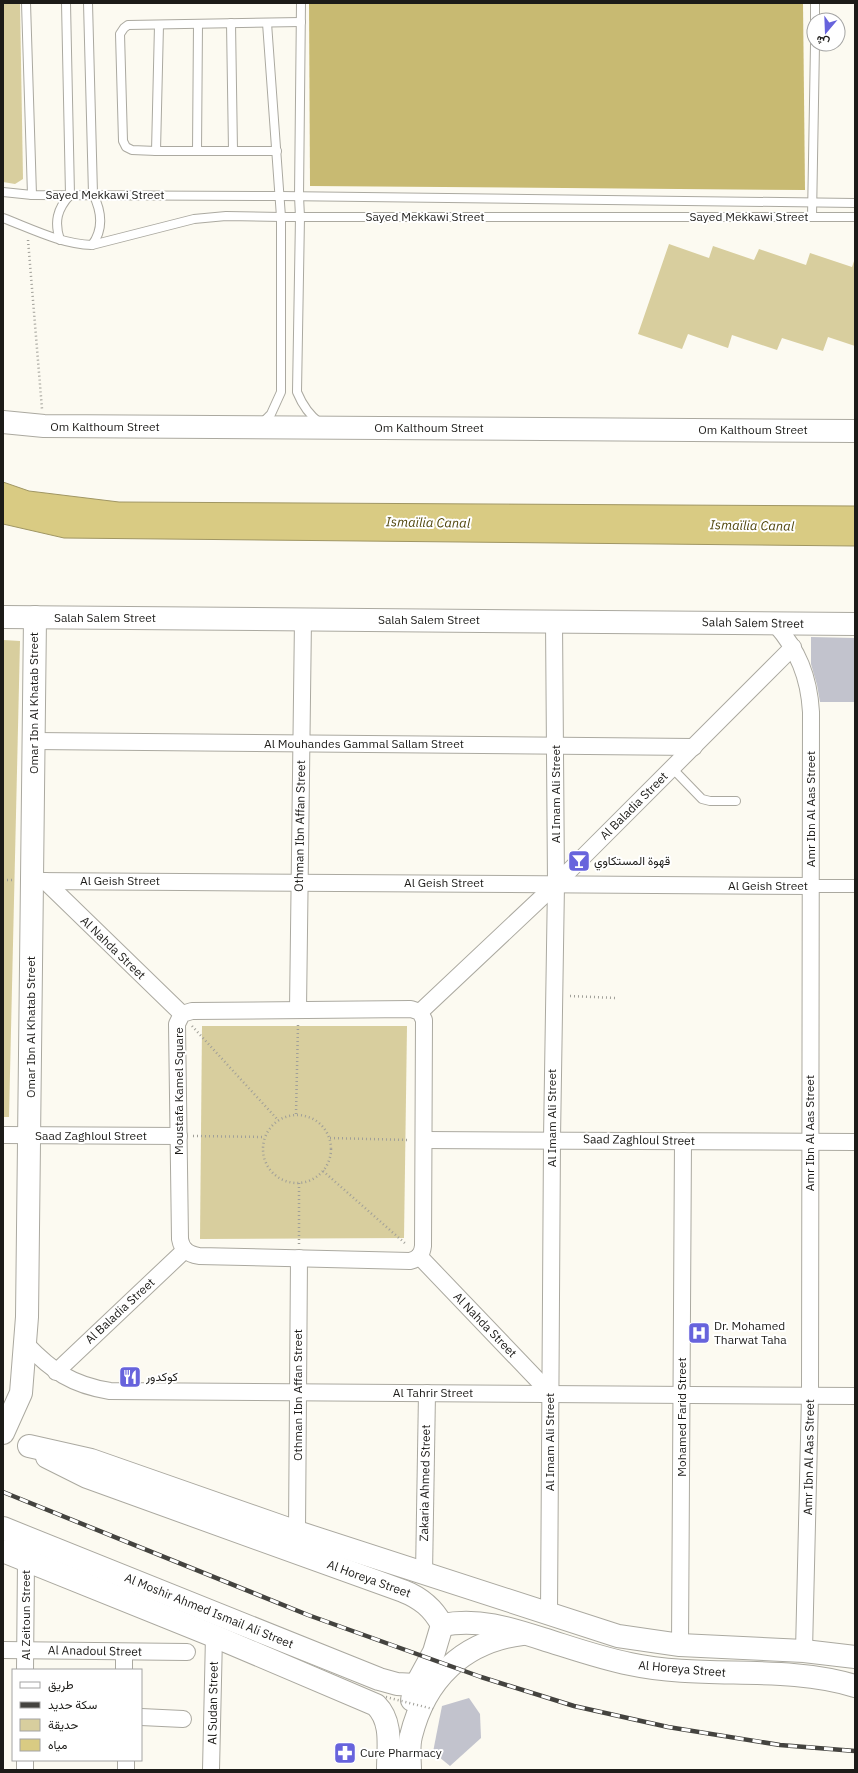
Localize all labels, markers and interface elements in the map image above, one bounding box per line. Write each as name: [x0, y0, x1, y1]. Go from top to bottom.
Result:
north arrow: [806, 12, 846, 52]
text: ش: [814, 33, 831, 50]
street label: Sayed Mekkawi Street: [46, 187, 164, 202]
street label: Sayed Mekkawi Street: [366, 209, 484, 224]
street label: Sayed Mekkawi Street: [690, 209, 808, 224]
street label: Om Kalthoum Street: [50, 419, 160, 434]
street label: Om Kalthoum Street: [374, 420, 484, 435]
street label: Om Kalthoum Street: [698, 422, 808, 437]
water label: Ismaïlia Canal: [386, 513, 471, 532]
water label: Ismaïlia Canal: [710, 516, 795, 535]
street label: Salah Salem Street: [54, 610, 156, 625]
street label: Salah Salem Street: [378, 612, 480, 627]
street label: Salah Salem Street: [702, 614, 804, 631]
street label: Omar Ibn Al Khatab Street: [26, 632, 41, 774]
street label: Al Mouhandes Gammal Sallam Street: [264, 736, 464, 751]
street label: Al Imam Ali Street: [548, 745, 563, 843]
street label: Amr Ibn Al Aas Street: [803, 751, 818, 867]
street label: Othman Ibn Affan Street: [291, 760, 308, 892]
street label: Al Baladia Street: [597, 769, 671, 843]
bar icon: قهوة المستكاوي: [566, 848, 592, 874]
place label: قهوة المستكاوي: [594, 853, 670, 871]
street label: Al Geish Street: [80, 873, 160, 888]
street label: Al Geish Street: [404, 875, 484, 890]
street label: Al Geish Street: [728, 878, 808, 893]
street label: Al Nahda Street: [78, 913, 149, 982]
street label: Omar Ibn Al Khatab Street: [23, 956, 38, 1098]
street label: Moustafa Kamel Square: [171, 1027, 186, 1155]
street label: Al Imam Ali Street: [544, 1069, 559, 1167]
street label: Amr Ibn Al Aas Street: [802, 1075, 817, 1191]
street label: Saad Zaghloul Street: [35, 1128, 147, 1143]
street label: Saad Zaghloul Street: [583, 1131, 695, 1148]
street label: Al Baladia Street: [82, 1275, 158, 1347]
street label: Al Nahda Street: [451, 1289, 520, 1360]
place label: Dr. Mohamed Tharwat Taha: [714, 1318, 787, 1347]
hospital icon: Dr. Mohamed Tharwat Taha: [686, 1320, 712, 1346]
street label: Othman Ibn Affan Street: [290, 1329, 305, 1461]
street label: Mohamed Farid Street: [674, 1357, 689, 1477]
restaurant icon: كوكدور: [117, 1364, 143, 1390]
place label: كوكدور: [145, 1369, 178, 1385]
street label: Al Tahrir Street: [393, 1385, 473, 1400]
street label: Al Imam Ali Street: [542, 1393, 557, 1491]
street label: Amr Ibn Al Aas Street: [800, 1399, 817, 1515]
street label: Zakaria Ahmed Street: [416, 1424, 433, 1542]
street label: Al Horeya Street: [325, 1556, 413, 1601]
street label: Al Zeitoun Street: [18, 1570, 33, 1660]
street label: Al Moshir Ahmed Ismail Ali Street: [123, 1570, 296, 1651]
street label: Al Anadoul Street: [48, 1642, 142, 1659]
street label: Al Horeya Street: [638, 1657, 726, 1680]
street label: Al Sudan Street: [204, 1661, 221, 1745]
legend: [12, 1669, 142, 1761]
text: طريق: [48, 1677, 74, 1693]
text: سكة حديد: [48, 1697, 97, 1712]
text: حديقة: [48, 1717, 78, 1732]
text: مياه: [48, 1737, 67, 1752]
pharmacy icon: Cure Pharmacy: [332, 1740, 358, 1766]
place label: Cure Pharmacy: [360, 1745, 442, 1760]

